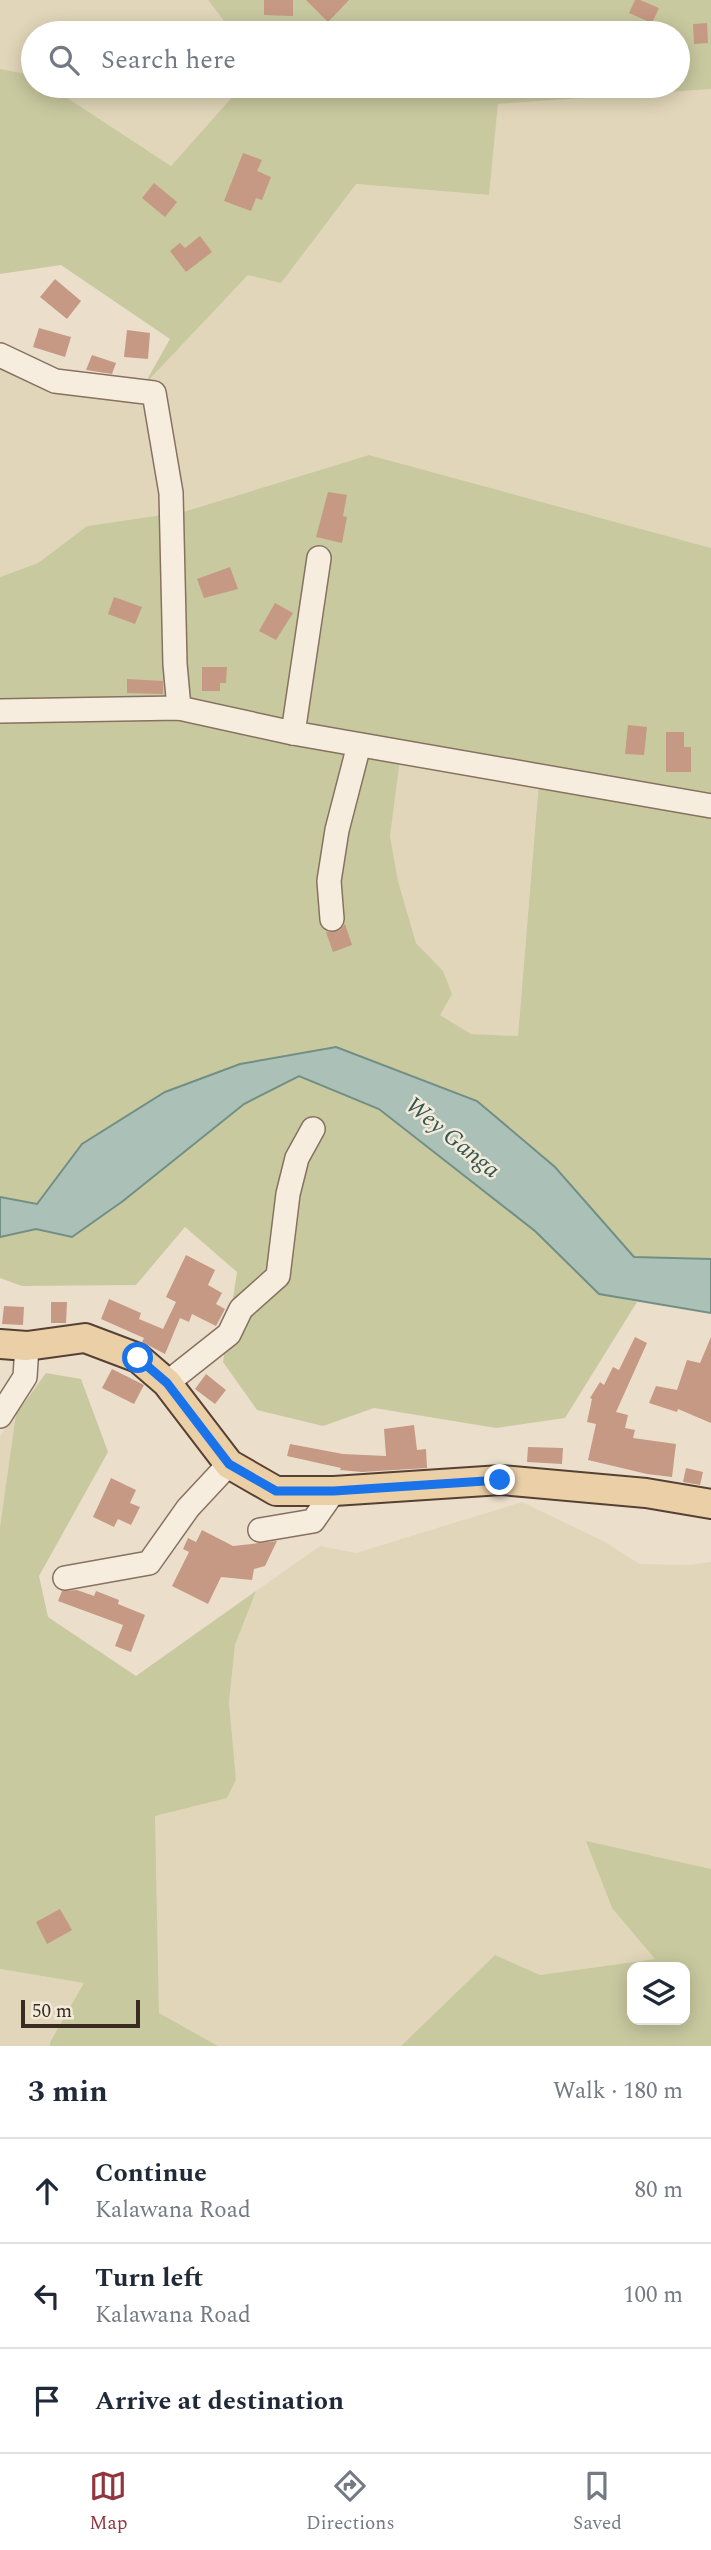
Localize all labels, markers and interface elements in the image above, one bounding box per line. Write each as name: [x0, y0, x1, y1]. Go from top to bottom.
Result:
search box: [21, 21, 690, 98]
text: Search here: [101, 40, 236, 80]
icon: search: [45, 41, 83, 79]
water label: Wey Ganga: [397, 1088, 508, 1187]
route start: [122, 1342, 153, 1373]
route end: [484, 1464, 515, 1495]
map controls: [627, 1962, 690, 2025]
button: layers: [627, 1962, 690, 2025]
scale bar: [21, 1997, 140, 2029]
text: 50 m: [32, 1997, 72, 2026]
text: 3 min: [28, 2069, 108, 2115]
text: Walk · 180 m: [553, 2074, 683, 2109]
text: Continue: [95, 2153, 207, 2193]
icon: ahead: [28, 2172, 66, 2210]
text: 80 m: [634, 2173, 683, 2208]
text: Kalawana Road: [95, 2193, 251, 2228]
text: Turn left: [95, 2258, 203, 2298]
icon: left: [28, 2277, 66, 2315]
text: 100 m: [623, 2278, 683, 2313]
text: Kalawana Road: [95, 2298, 251, 2333]
text: Arrive at destination: [95, 2381, 344, 2421]
icon: arrive: [28, 2382, 66, 2420]
tab: Map: [89, 2467, 128, 2538]
tab: Directions: [306, 2467, 395, 2538]
tab: Saved: [573, 2467, 622, 2538]

